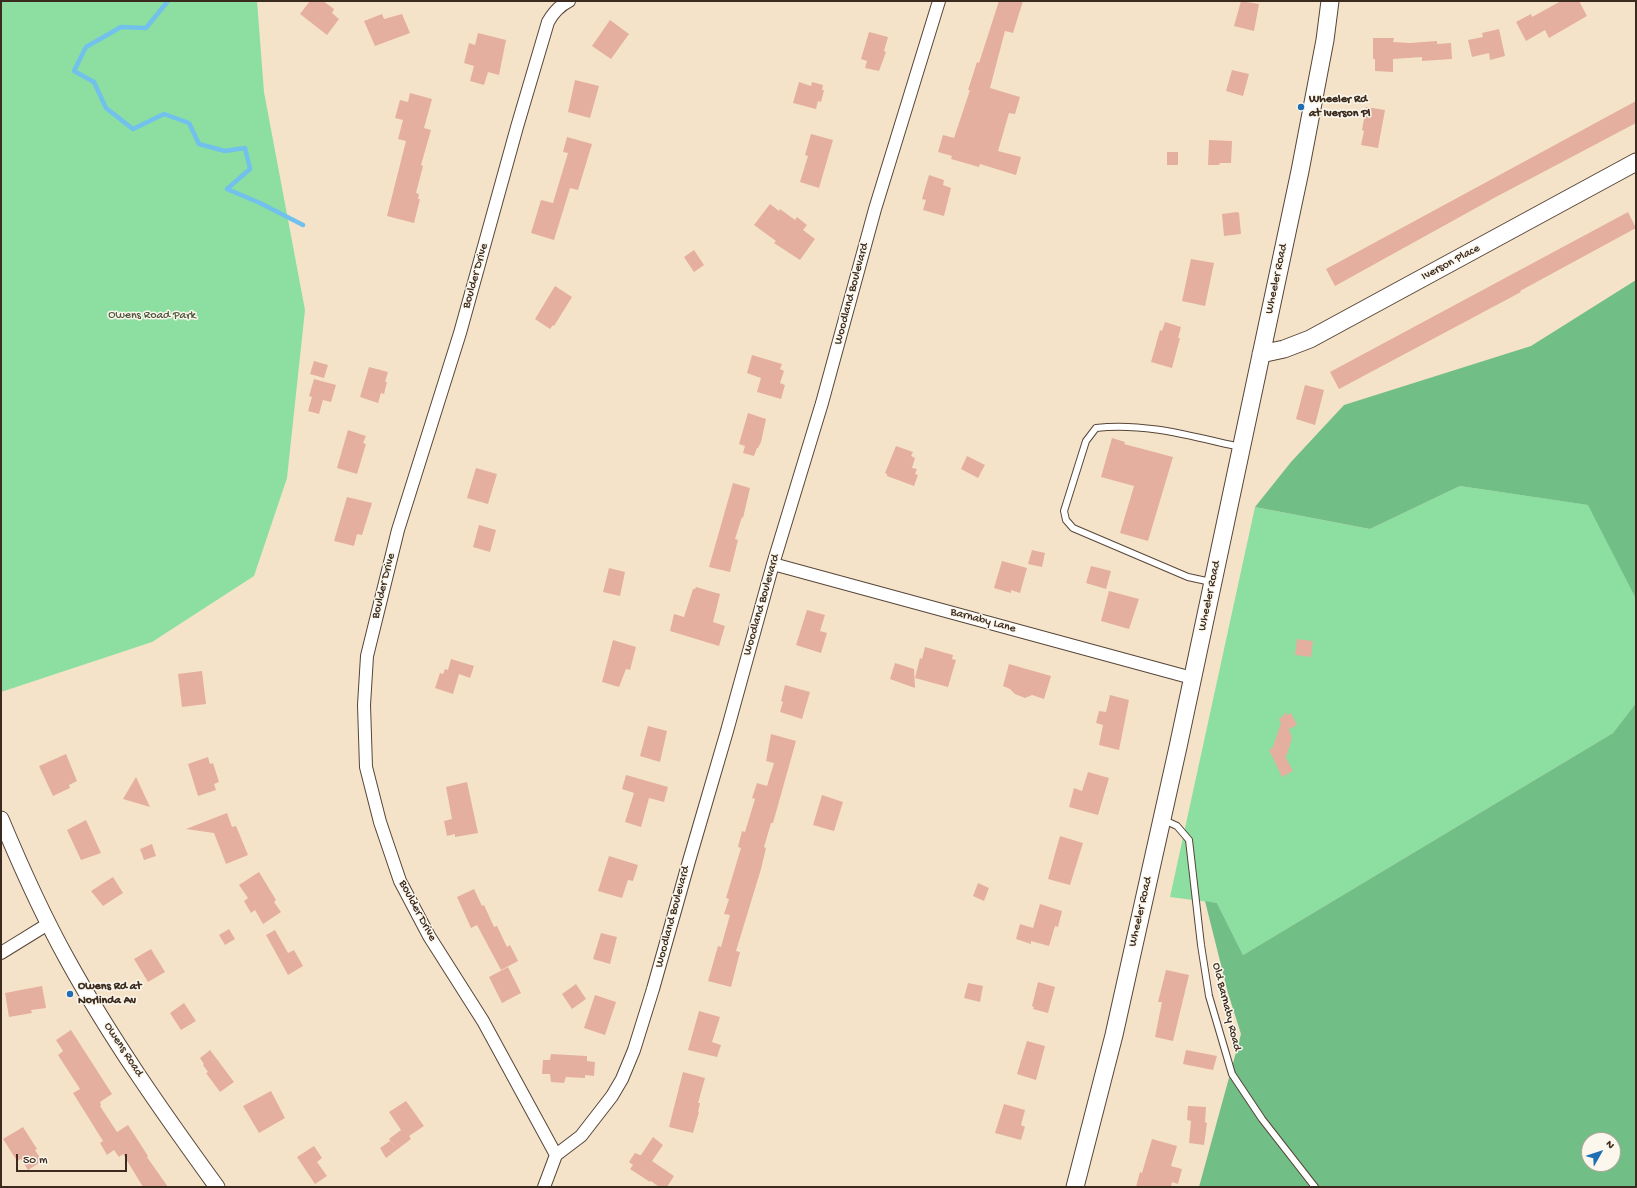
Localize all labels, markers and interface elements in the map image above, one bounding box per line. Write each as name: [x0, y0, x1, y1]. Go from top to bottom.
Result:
place label: Wheeler Rd at Iverson Pl: [1309, 93, 1370, 121]
marker: Wheeler Rd at Iverson Pl: [1296, 102, 1306, 112]
street label: Boulder Drive: [460, 242, 492, 310]
street label: Woodland Boulevard: [832, 242, 872, 346]
street label: Iverson Place: [1419, 242, 1483, 284]
street label: Wheeler Road: [1263, 243, 1291, 315]
park label: Owens Road Park: [108, 309, 196, 323]
street label: Boulder Drive: [369, 552, 399, 620]
street label: Woodland Boulevard: [741, 553, 783, 657]
street label: Wheeler Road: [1196, 560, 1224, 632]
street label: Barnaby Lane: [949, 605, 1017, 637]
street label: Woodland Boulevard: [653, 865, 693, 969]
street label: Wheeler Road: [1126, 876, 1156, 948]
street label: Boulder Drive: [395, 878, 439, 944]
street label: Old Barnaby Road: [1208, 961, 1244, 1053]
place label: Owens Rd at Norlinda Av: [78, 980, 141, 1008]
marker: Owens Rd at Norlinda Av: [65, 989, 75, 999]
street label: Owens Road: [100, 1020, 146, 1080]
north arrow: [1581, 1132, 1621, 1172]
text: N: [1603, 1139, 1616, 1152]
scale bar: [18, 1146, 129, 1172]
text: 50 m: [23, 1154, 48, 1168]

